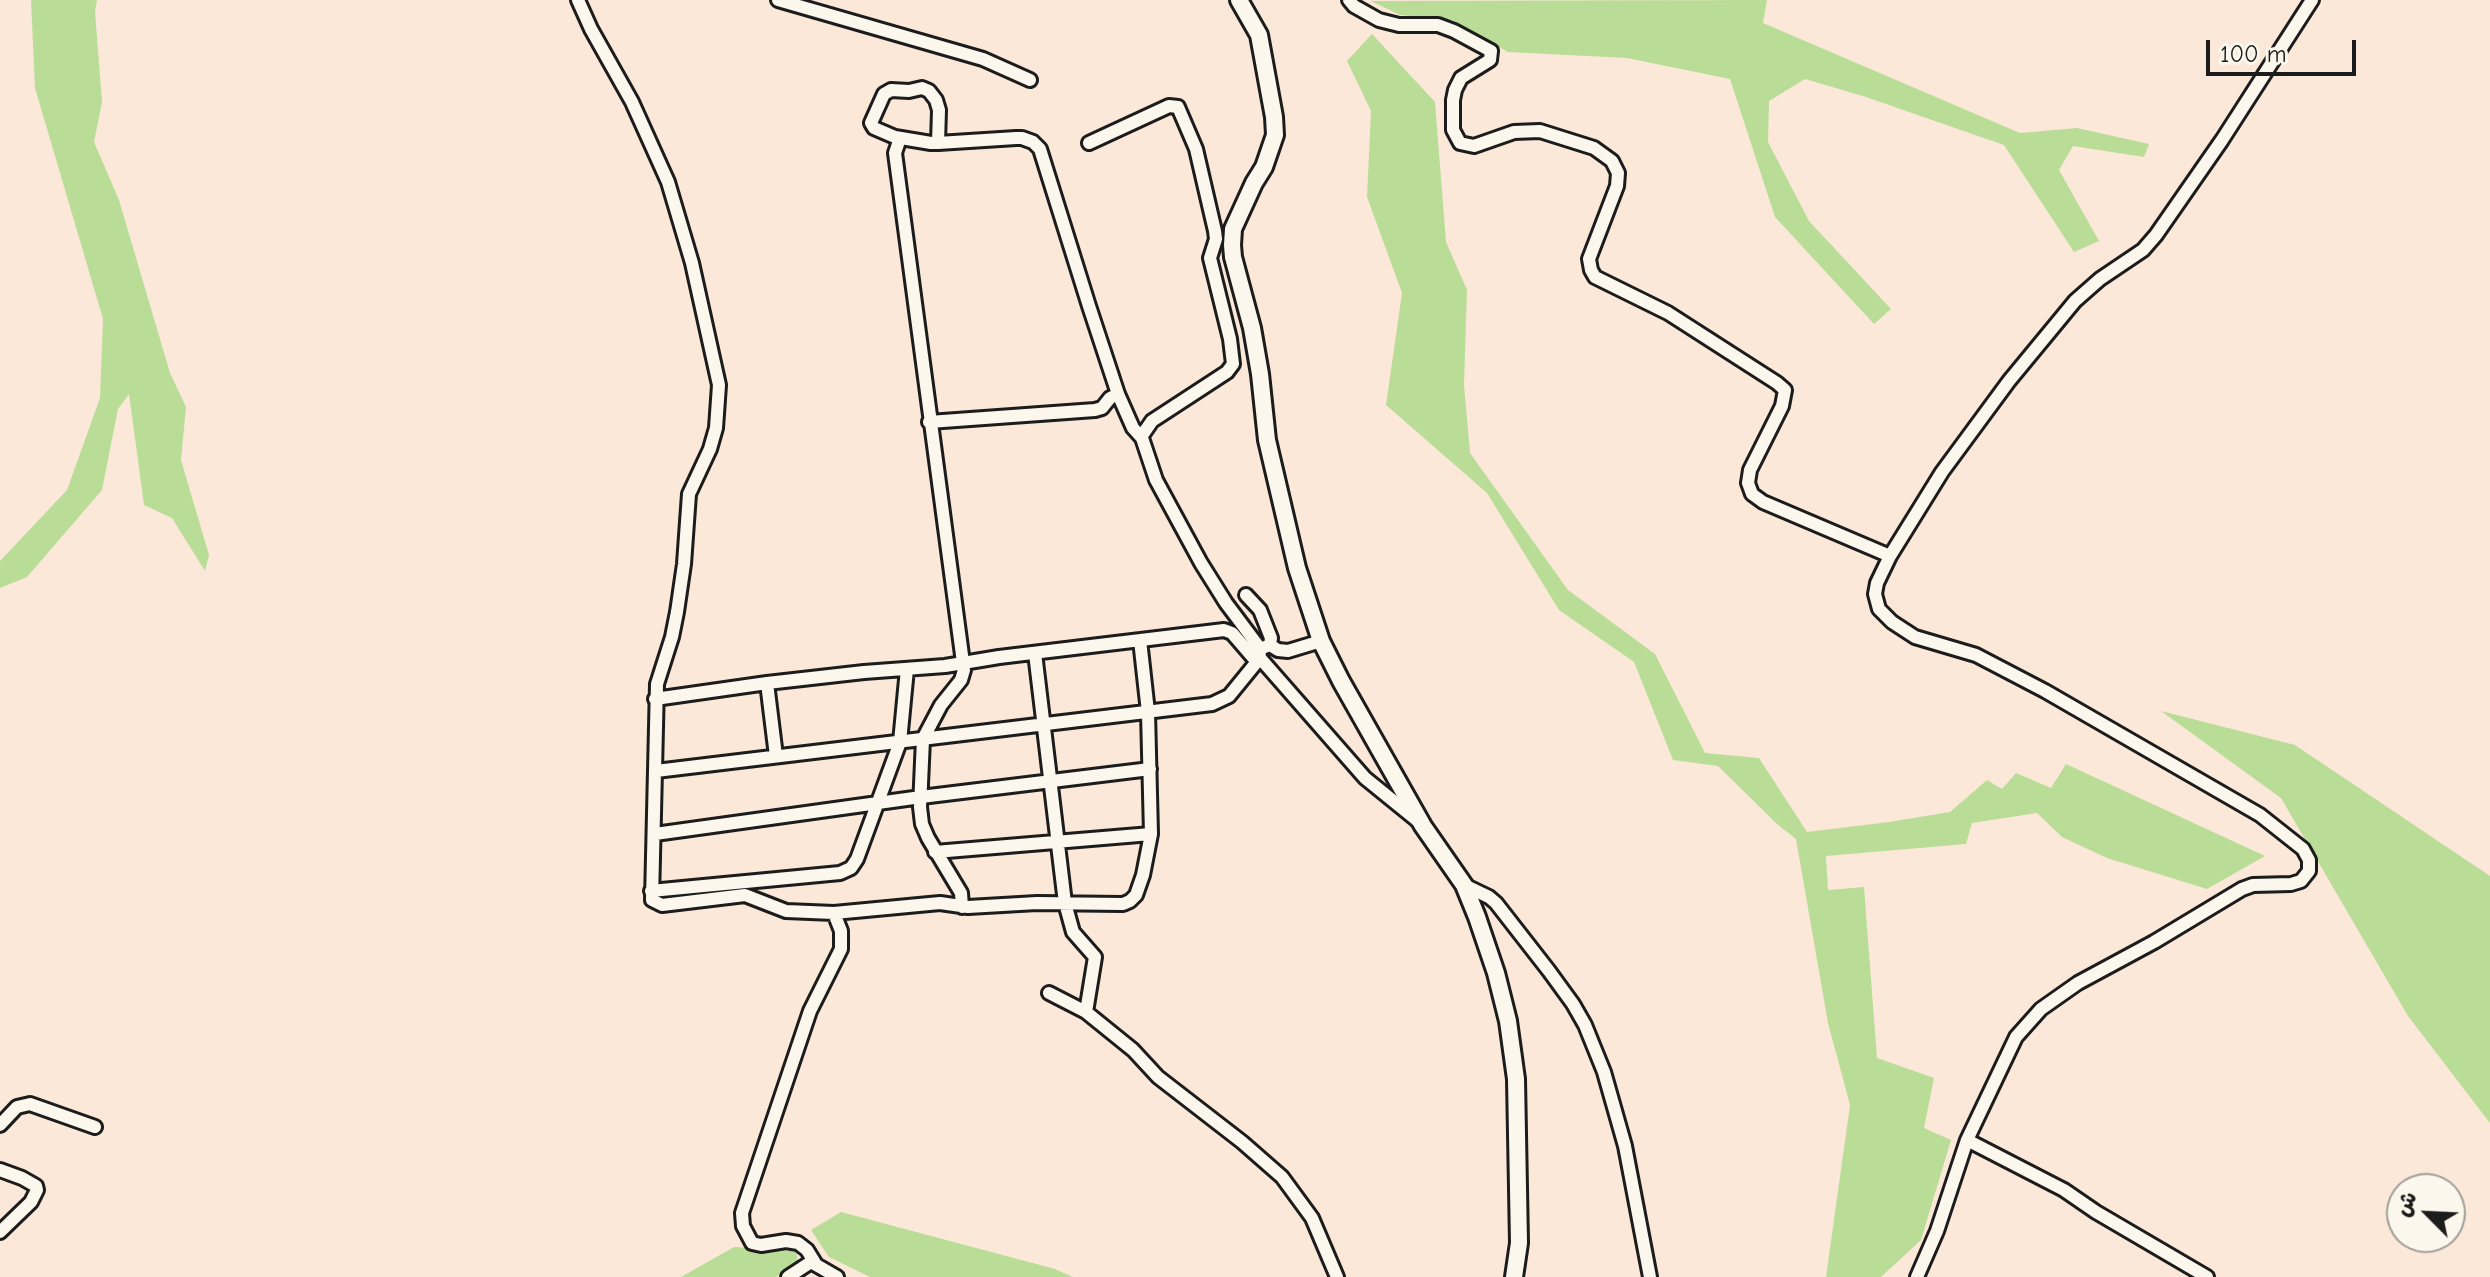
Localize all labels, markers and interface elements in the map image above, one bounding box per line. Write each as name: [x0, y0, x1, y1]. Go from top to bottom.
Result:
scale bar: [2210, 24, 2360, 74]
text: 100 m: [2220, 40, 2287, 68]
north arrow: [2386, 1173, 2466, 1253]
text: ش: [2389, 1188, 2423, 1220]

